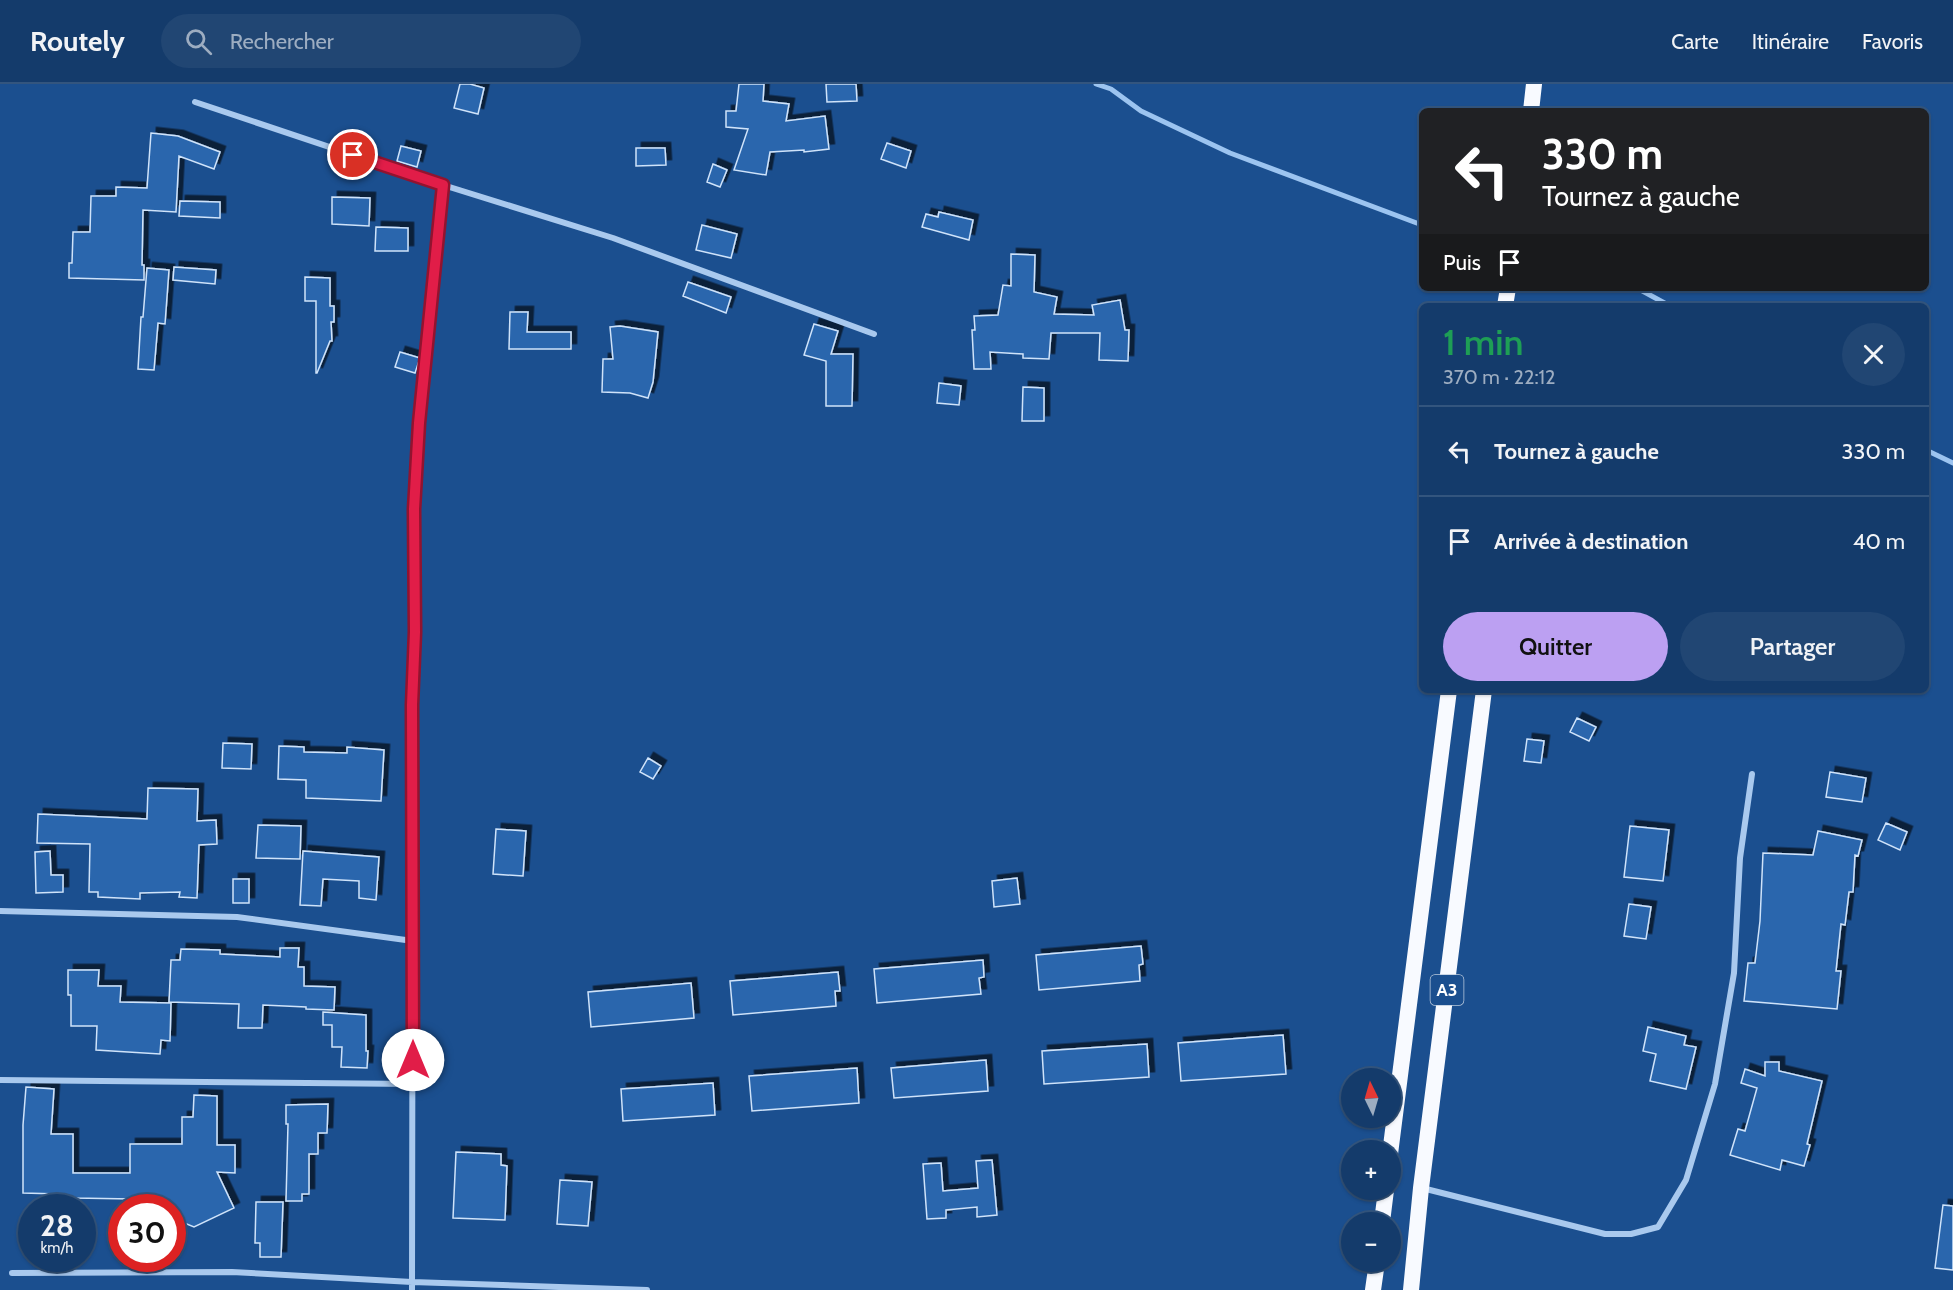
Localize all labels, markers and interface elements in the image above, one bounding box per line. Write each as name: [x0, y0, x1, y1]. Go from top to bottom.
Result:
search box: [161, 14, 581, 68]
text: Routely: [30, 24, 125, 58]
icon: search: [182, 25, 215, 58]
text: Rechercher: [230, 28, 334, 55]
text: Carte: [1671, 29, 1719, 54]
text: Itinéraire: [1752, 29, 1829, 54]
text: Favoris: [1862, 29, 1923, 54]
text: 330 m: [1542, 128, 1663, 180]
pin: [327, 129, 378, 180]
icon: left: [1443, 132, 1521, 210]
icon: arrive: [336, 138, 369, 171]
text: Tournez à gauche: [1542, 180, 1740, 213]
icon: arrive: [1493, 246, 1526, 279]
text: Puis: [1443, 249, 1481, 276]
text: 1 min: [1443, 320, 1523, 364]
button: close: [1842, 323, 1905, 386]
text: 370 m · 22:12: [1443, 365, 1556, 389]
icon: left: [1443, 435, 1476, 468]
text: Tournez à gauche: [1494, 438, 1659, 465]
text: 330 m: [1842, 438, 1905, 465]
icon: arrive: [1443, 525, 1476, 558]
text: Arrivée à destination: [1494, 528, 1688, 555]
text: 40 m: [1853, 528, 1905, 555]
button: Quitter: [1443, 612, 1668, 681]
button: Partager: [1680, 612, 1905, 681]
road number: A3: [1430, 975, 1464, 1005]
position arrow: [381, 1028, 445, 1092]
north arrow: [1341, 1068, 1401, 1128]
map controls: [1341, 1068, 1401, 1272]
button: +: [1341, 1140, 1401, 1200]
speed limit sign: 30: [108, 1194, 186, 1272]
text: 28: [40, 1207, 74, 1244]
button: −: [1341, 1212, 1401, 1272]
text: km/h: [41, 1239, 73, 1257]

